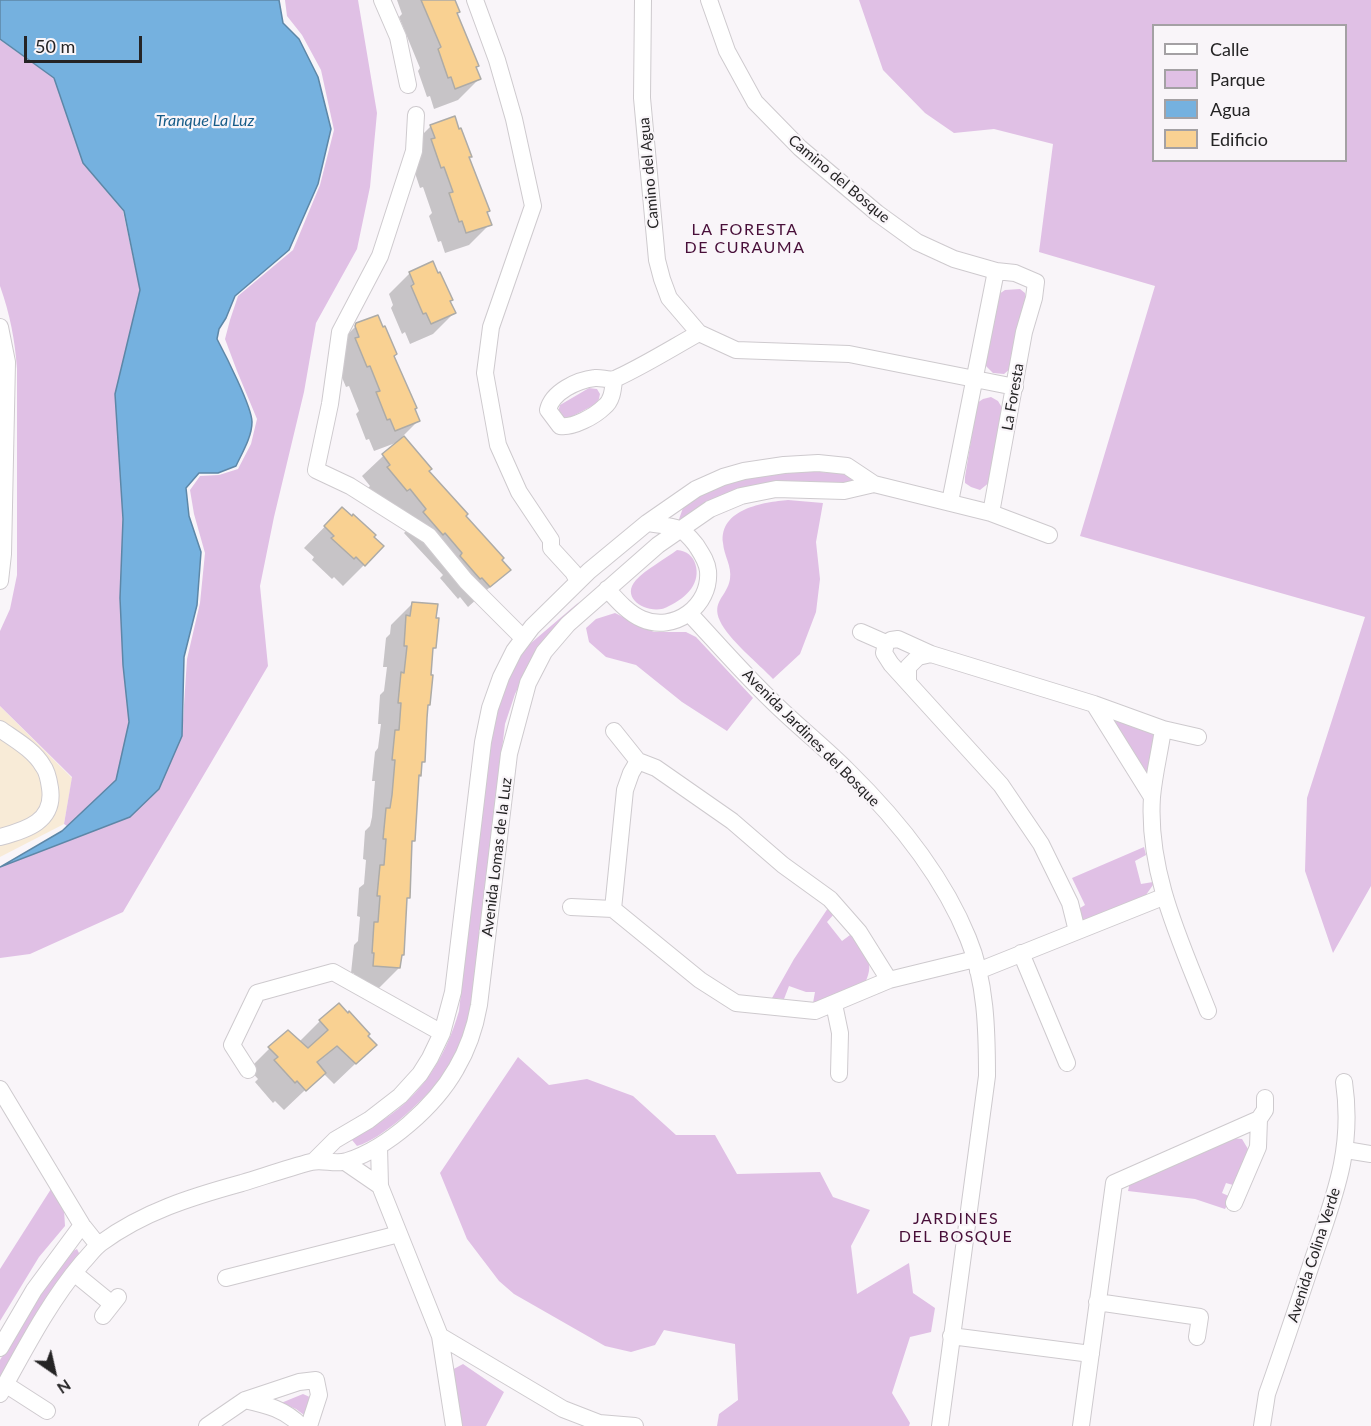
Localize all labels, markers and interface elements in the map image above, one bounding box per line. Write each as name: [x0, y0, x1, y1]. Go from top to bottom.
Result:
scale bar: [27, 24, 146, 62]
legend: [1152, 24, 1347, 162]
text: 50 m: [35, 35, 75, 57]
text: Calle: [1210, 38, 1249, 60]
text: Parque: [1210, 68, 1265, 90]
text: Agua: [1210, 98, 1251, 120]
water label: Tranque La Luz: [156, 111, 254, 131]
street label: Camino del Agua: [635, 117, 663, 229]
text: Edificio: [1210, 128, 1268, 150]
street label: Camino del Bosque: [785, 131, 893, 227]
district label: LA FORESTA DE CURAUMA: [684, 220, 806, 258]
street label: La Foresta: [998, 362, 1028, 432]
street label: Avenida Jardines del Bosque: [739, 666, 883, 810]
street label: Avenida Lomas de la Luz: [478, 777, 516, 937]
street label: Avenida Colina Verde: [1284, 1186, 1344, 1324]
district label: JARDINES DEL BOSQUE: [899, 1209, 1013, 1247]
north arrow: [24, 1342, 84, 1402]
text: N: [54, 1376, 75, 1399]

